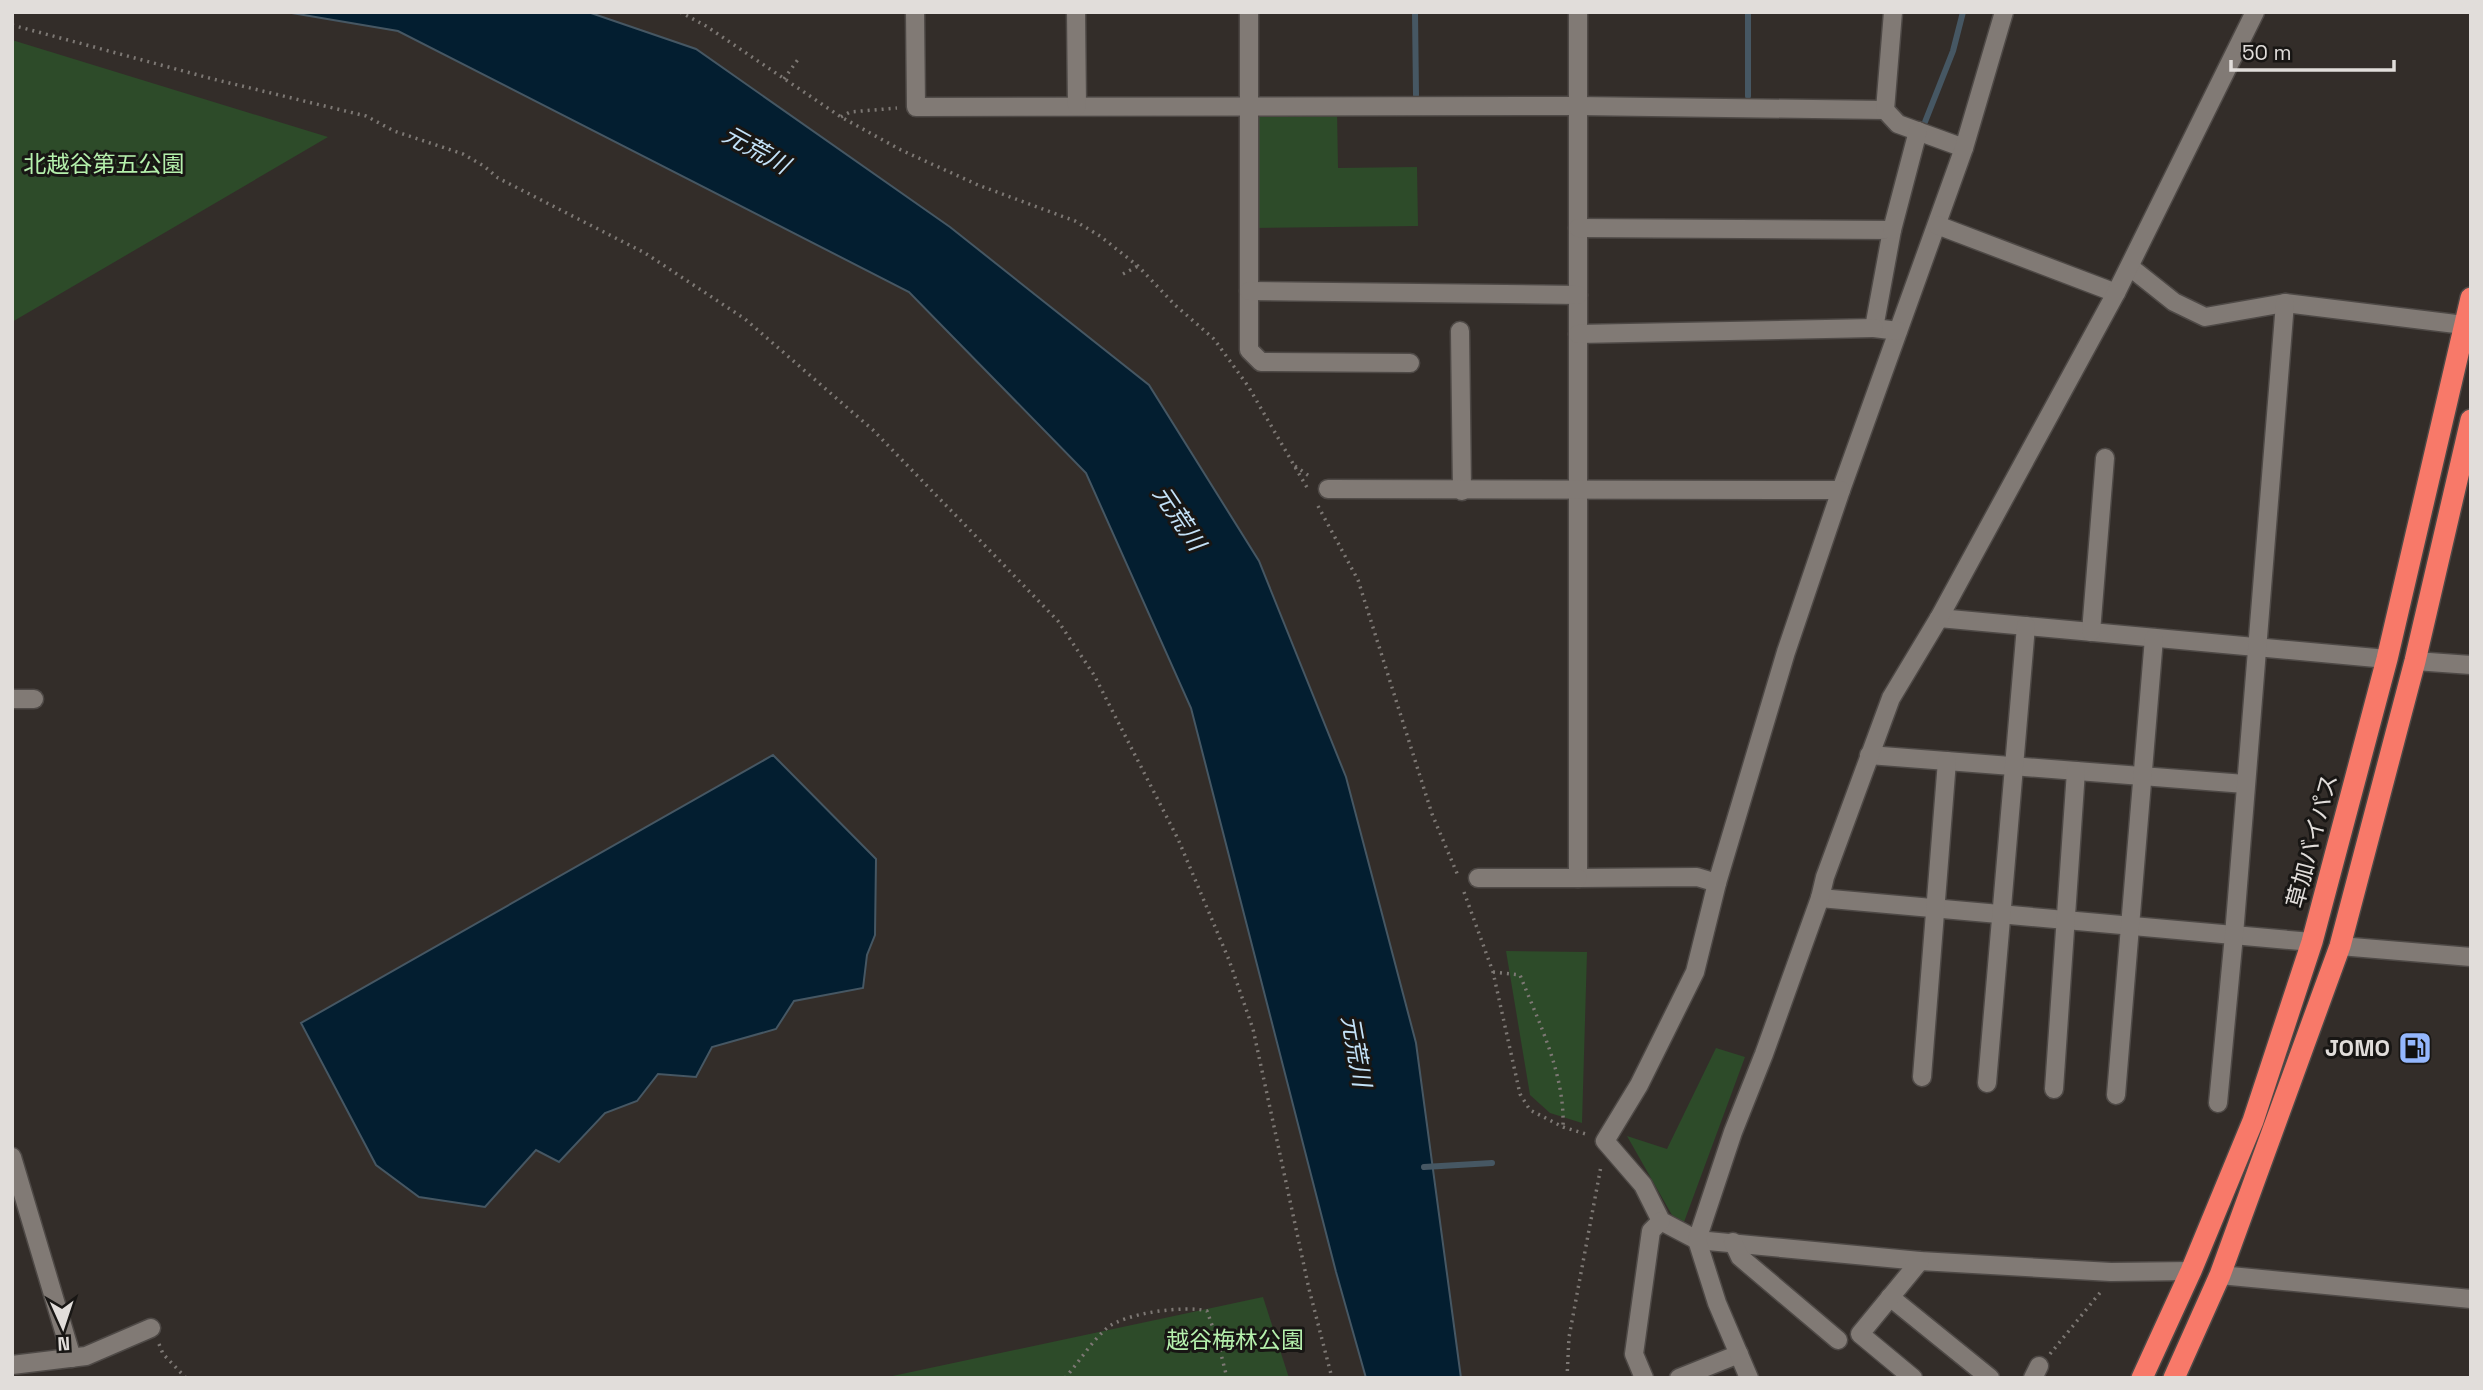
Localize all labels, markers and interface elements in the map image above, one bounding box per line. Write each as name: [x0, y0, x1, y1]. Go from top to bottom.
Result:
scale bar: [2231, 28, 2394, 72]
text: 50 m: [2242, 39, 2292, 66]
water label: 元荒川: [717, 119, 798, 182]
park label: 北越谷第五公園: [24, 149, 185, 179]
water label: 元荒川: [1146, 479, 1214, 559]
street label: 草加バイパス: [2280, 771, 2344, 911]
water label: 元荒川: [1335, 1013, 1379, 1092]
fuel station icon: JOMO: [2396, 1029, 2434, 1067]
place label: JOMO: [2325, 1033, 2390, 1063]
north arrow: [28, 1292, 98, 1362]
park label: 越谷梅林公園: [1166, 1325, 1304, 1355]
text: N: [57, 1331, 71, 1356]

